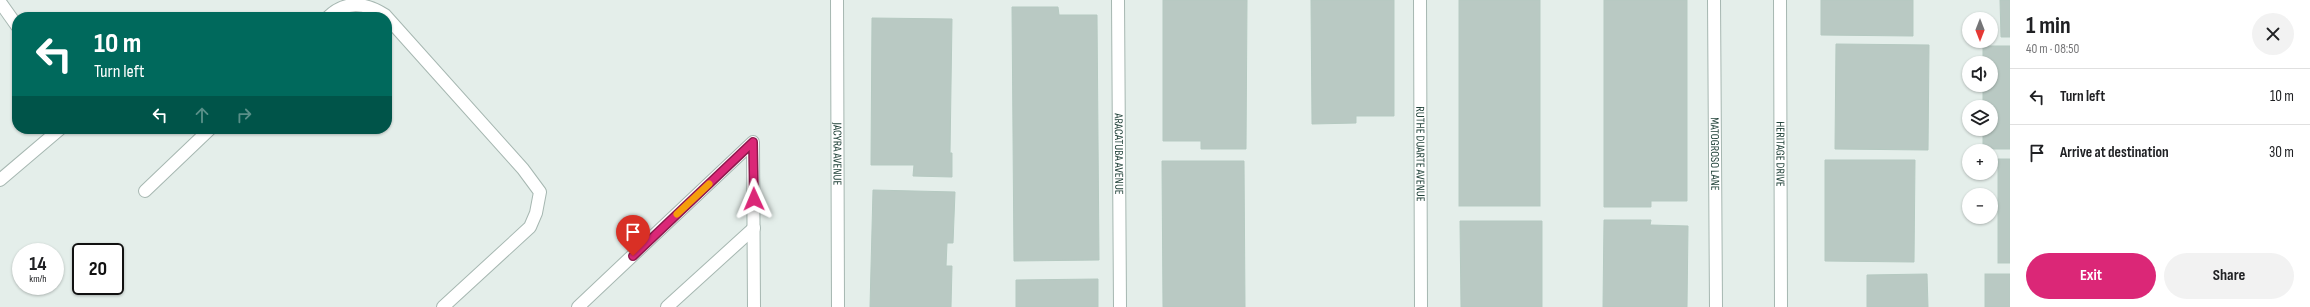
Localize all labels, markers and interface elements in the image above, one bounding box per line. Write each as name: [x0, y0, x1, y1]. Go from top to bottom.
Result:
text: 1 min: [2026, 11, 2071, 40]
north arrow: [1962, 12, 1998, 48]
map controls: [1962, 12, 1998, 224]
button: close: [2252, 13, 2294, 55]
text: 10 m: [94, 27, 141, 60]
icon: left: [28, 28, 80, 80]
text: 40 m · 08:50: [2026, 41, 2079, 57]
button: sound: [1962, 56, 1998, 92]
text: Turn left: [94, 61, 145, 82]
icon: left: [2026, 86, 2048, 108]
text: Turn left: [2060, 87, 2105, 106]
text: 10 m: [2270, 87, 2294, 106]
button: layers: [1962, 100, 1998, 136]
icon: left: [149, 104, 171, 126]
icon: ahead: [191, 104, 213, 126]
icon: right: [233, 104, 255, 126]
street label: RUTHE DUARTE AVENUE: [1412, 106, 1428, 202]
street label: ARACATUBA AVENUE: [1111, 112, 1126, 195]
street label: MATOGROSO LANE: [1707, 117, 1722, 191]
street label: HERITAGE DRIVE: [1772, 121, 1788, 187]
street label: JACYRA AVENUE: [829, 122, 845, 186]
icon: arrive: [2026, 142, 2048, 164]
text: Arrive at destination: [2060, 143, 2169, 162]
text: 30 m: [2269, 143, 2294, 162]
button: +: [1962, 144, 1998, 180]
position arrow: [733, 178, 775, 220]
button: −: [1962, 188, 1998, 224]
pin: [616, 215, 650, 256]
icon: arrive: [622, 221, 644, 243]
speed limit sign: 20: [72, 243, 124, 295]
text: 14: [29, 252, 47, 276]
button: Exit: [2026, 253, 2156, 299]
button: Share: [2164, 253, 2294, 299]
text: km/h: [29, 273, 47, 285]

